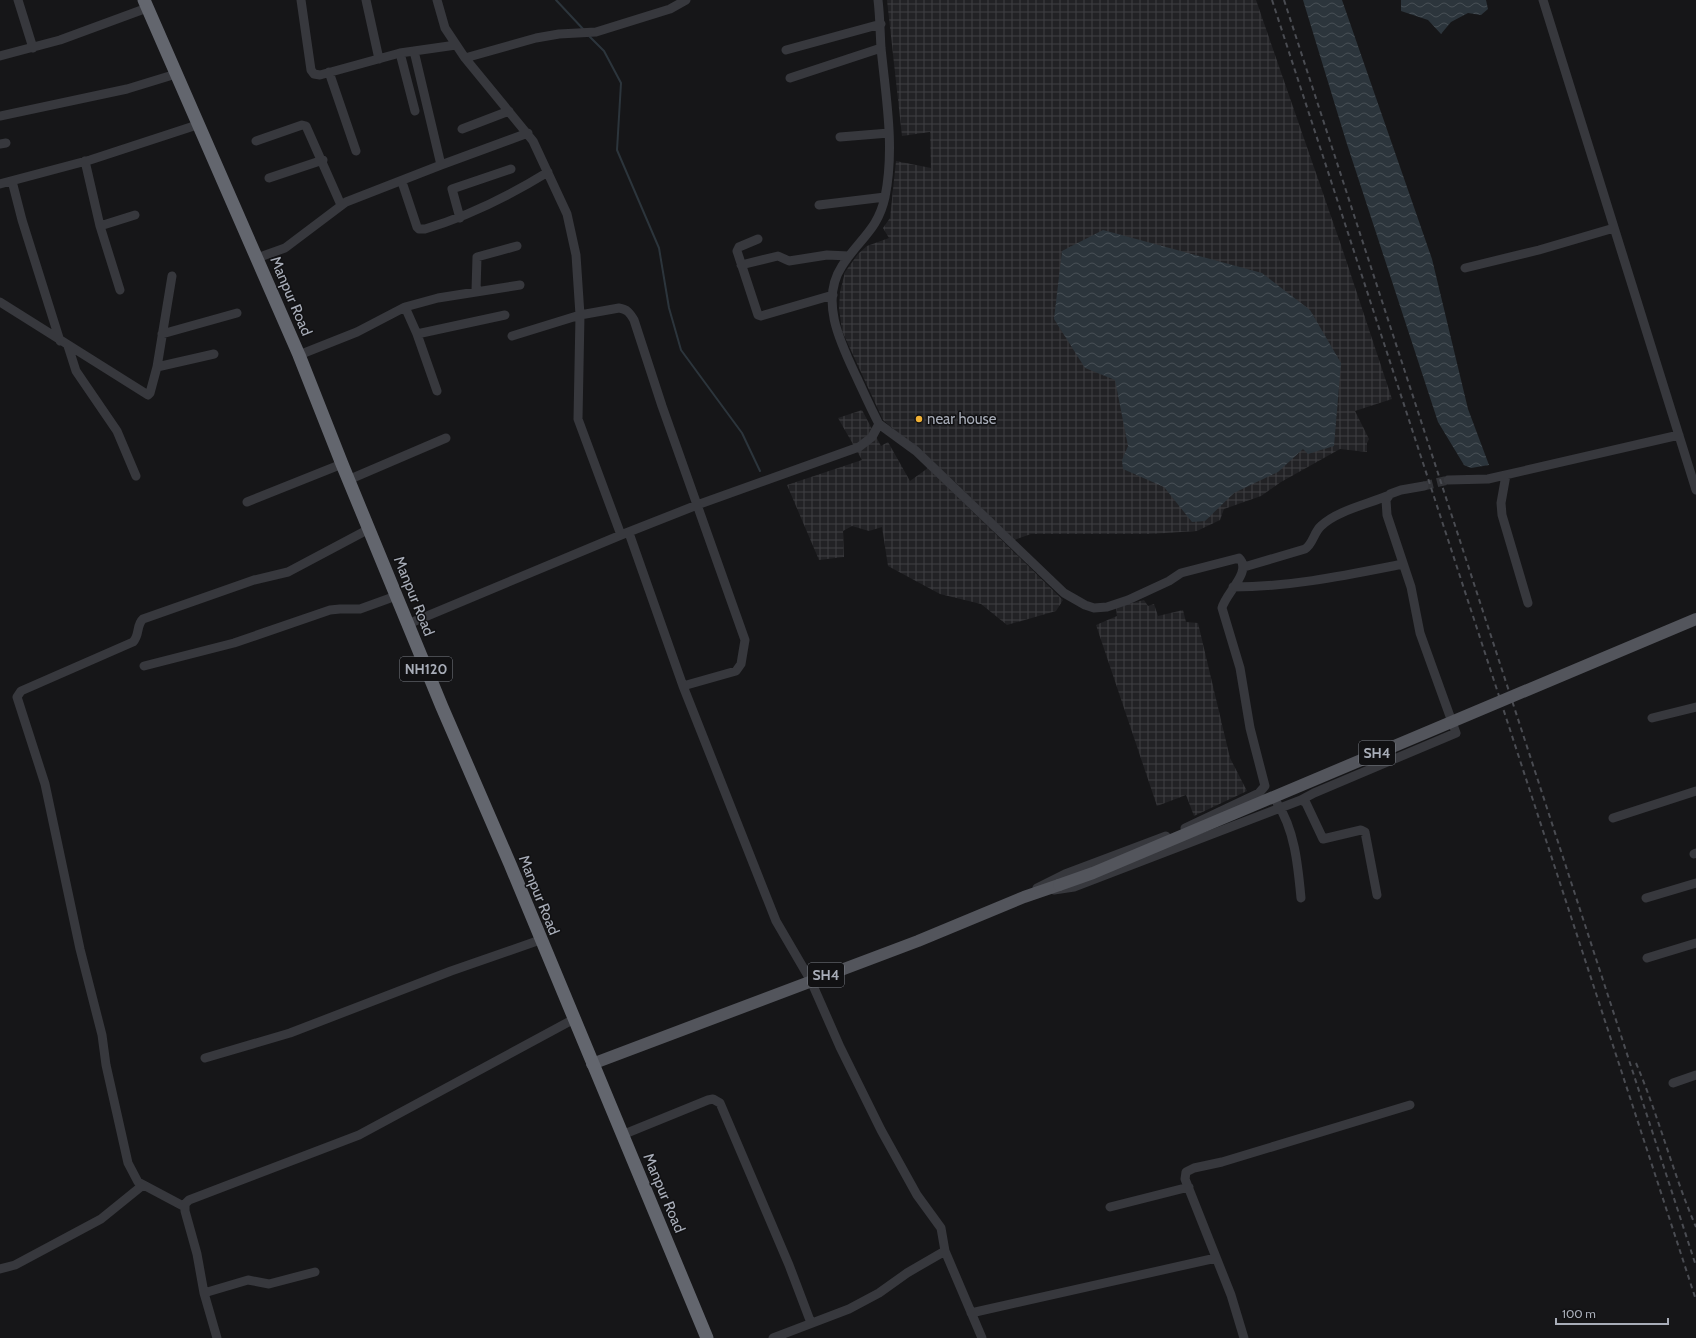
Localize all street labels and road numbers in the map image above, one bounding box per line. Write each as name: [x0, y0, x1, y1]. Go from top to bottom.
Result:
street label: Manpur Road: [266, 254, 316, 338]
street label: Manpur Road: [390, 553, 438, 639]
road number: NH120: [400, 657, 452, 681]
road number: SH4: [1359, 741, 1395, 765]
street label: Manpur Road: [515, 852, 563, 938]
road number: SH4: [808, 963, 844, 987]
street label: Manpur Road: [639, 1151, 689, 1235]

